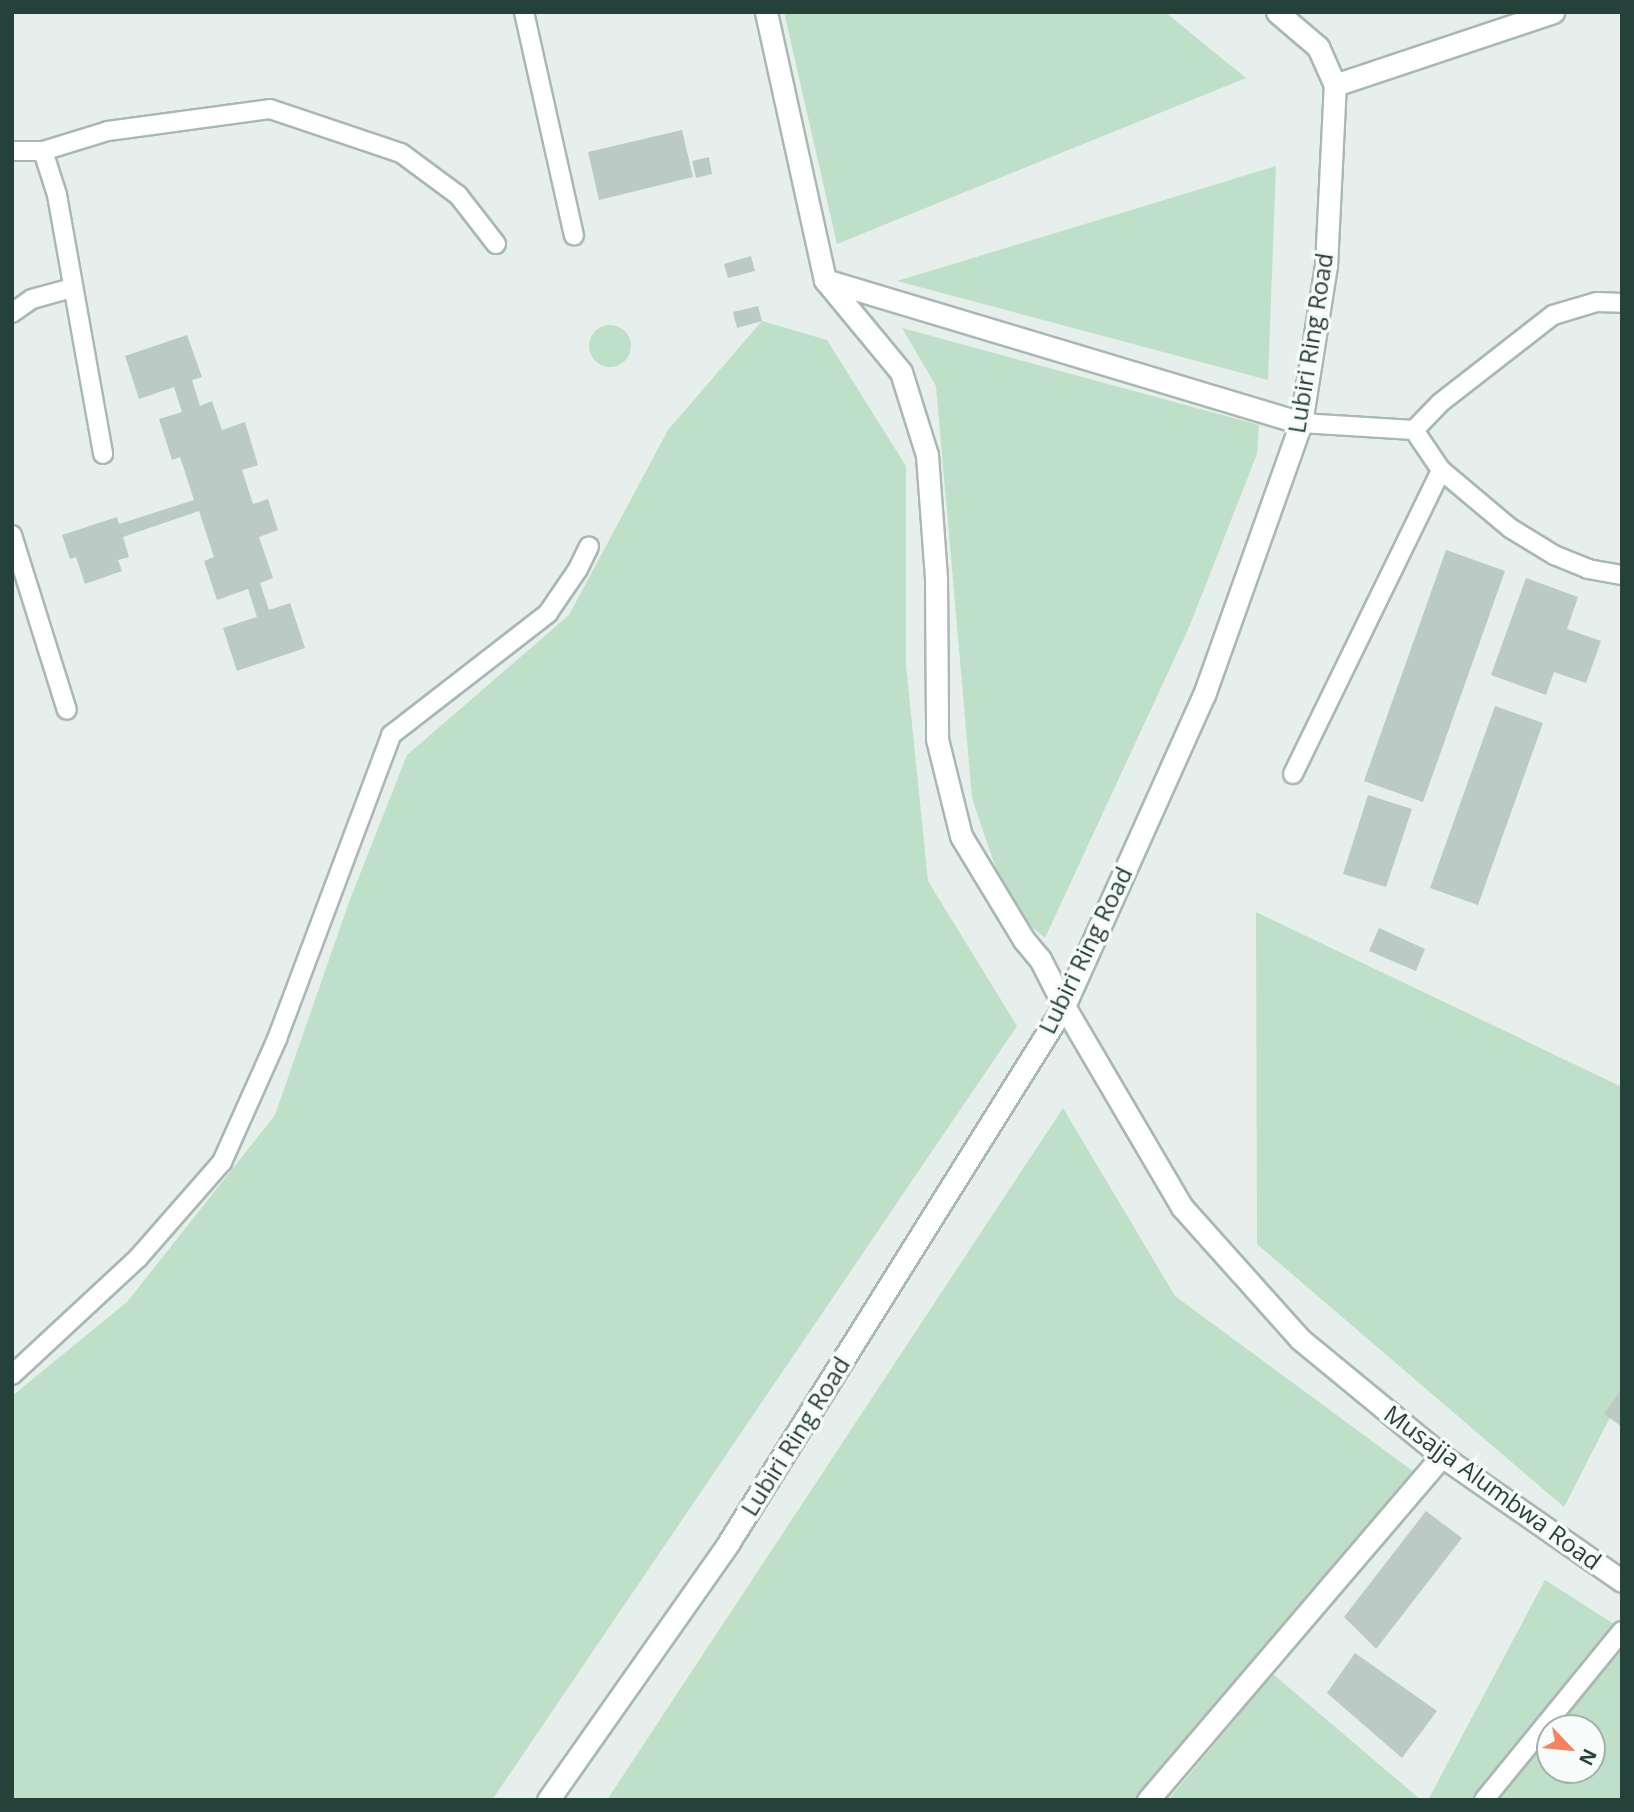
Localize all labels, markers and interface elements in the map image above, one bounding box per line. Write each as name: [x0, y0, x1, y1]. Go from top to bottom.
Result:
street label: Lubiri Ring Road: [1282, 251, 1338, 435]
street label: Lubiri Ring Road: [1032, 862, 1138, 1038]
street label: Lubiri Ring Road: [735, 1351, 855, 1521]
street label: Musajja Alumbwa Road: [1379, 1399, 1607, 1575]
north arrow: [1536, 1714, 1606, 1784]
text: N: [1573, 1745, 1603, 1770]

